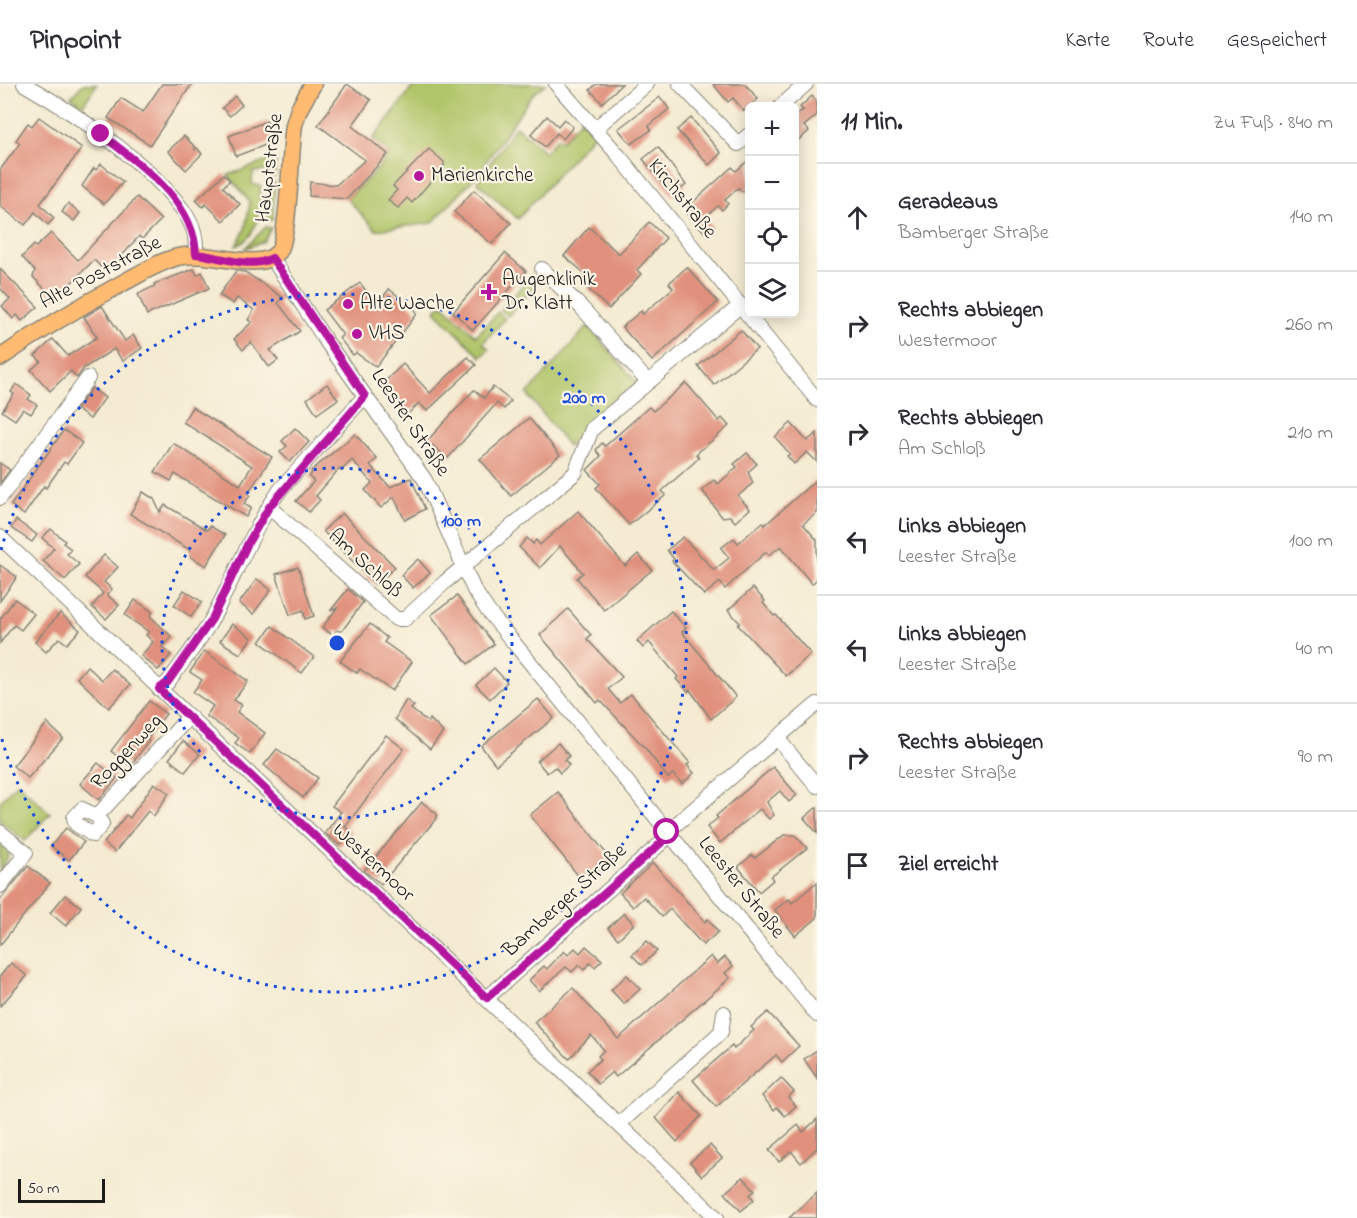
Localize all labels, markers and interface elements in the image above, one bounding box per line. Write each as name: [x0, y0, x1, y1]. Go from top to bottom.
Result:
text: Pinpoint: [30, 21, 121, 62]
text: Karte: [1065, 26, 1110, 56]
text: Route: [1143, 26, 1194, 56]
text: Gespeichert: [1227, 26, 1327, 56]
map controls: [745, 102, 799, 318]
button: +: [745, 102, 799, 156]
text: 11 Min.: [841, 104, 903, 142]
text: Zu Fuß · 840 m: [1213, 109, 1333, 138]
street label: Hauptstraße: [248, 111, 292, 224]
route end: [87, 120, 113, 146]
street label: Kirchstraße: [640, 152, 724, 246]
button: −: [745, 156, 799, 210]
place label: Marienkirche: [431, 161, 534, 191]
marker: Marienkirche: [412, 169, 426, 183]
text: Geradeaus: [898, 187, 998, 219]
icon: ahead: [841, 201, 874, 234]
text: 140 m: [1289, 203, 1333, 232]
button: locate: [745, 210, 799, 264]
text: Bamberger Straße: [898, 219, 1049, 248]
street label: Alte Poststraße: [35, 228, 168, 318]
button: layers: [745, 264, 799, 318]
place label: Augenklinik Dr. Klatt: [501, 265, 597, 319]
marker: Augenklinik Dr. Klatt: [480, 283, 498, 301]
place label: Alte Wache: [360, 289, 455, 319]
text: Rechts abbiegen: [898, 295, 1043, 327]
marker: Alte Wache: [341, 297, 355, 311]
icon: right: [841, 309, 874, 342]
text: 260 m: [1285, 311, 1333, 340]
place label: VHS: [368, 319, 405, 349]
marker: VHS: [350, 327, 364, 341]
text: Westermoor: [898, 327, 997, 356]
street label: Leester Straße: [363, 363, 458, 483]
text: 200 m: [562, 386, 606, 412]
text: Rechts abbiegen: [898, 403, 1043, 435]
icon: right: [841, 417, 874, 450]
text: 210 m: [1288, 419, 1333, 448]
text: Am Schloß: [898, 435, 986, 464]
text: 100 m: [441, 509, 481, 535]
text: Links abbiegen: [898, 511, 1026, 543]
street label: Am Schloß: [321, 522, 409, 606]
icon: left: [841, 525, 874, 558]
text: 100 m: [1289, 527, 1333, 556]
text: Leester Straße: [898, 543, 1016, 572]
text: Links abbiegen: [898, 619, 1026, 651]
centre of rings: [327, 633, 347, 653]
icon: left: [841, 633, 874, 666]
text: 40 m: [1296, 635, 1333, 664]
text: Leester Straße: [898, 651, 1016, 680]
street label: Roggenweg: [84, 707, 171, 798]
text: Rechts abbiegen: [898, 727, 1043, 759]
icon: right: [841, 741, 874, 774]
text: 90 m: [1298, 743, 1333, 772]
text: Leester Straße: [898, 759, 1016, 788]
street label: Westermoor: [325, 817, 422, 910]
route start: [653, 818, 679, 844]
street label: Leester Straße: [690, 830, 792, 946]
street label: Bamberger Straße: [495, 837, 636, 967]
icon: arrive: [841, 849, 874, 882]
text: Ziel erreicht: [898, 849, 998, 881]
scale bar: [18, 1176, 105, 1204]
text: 50 m: [27, 1177, 59, 1201]

